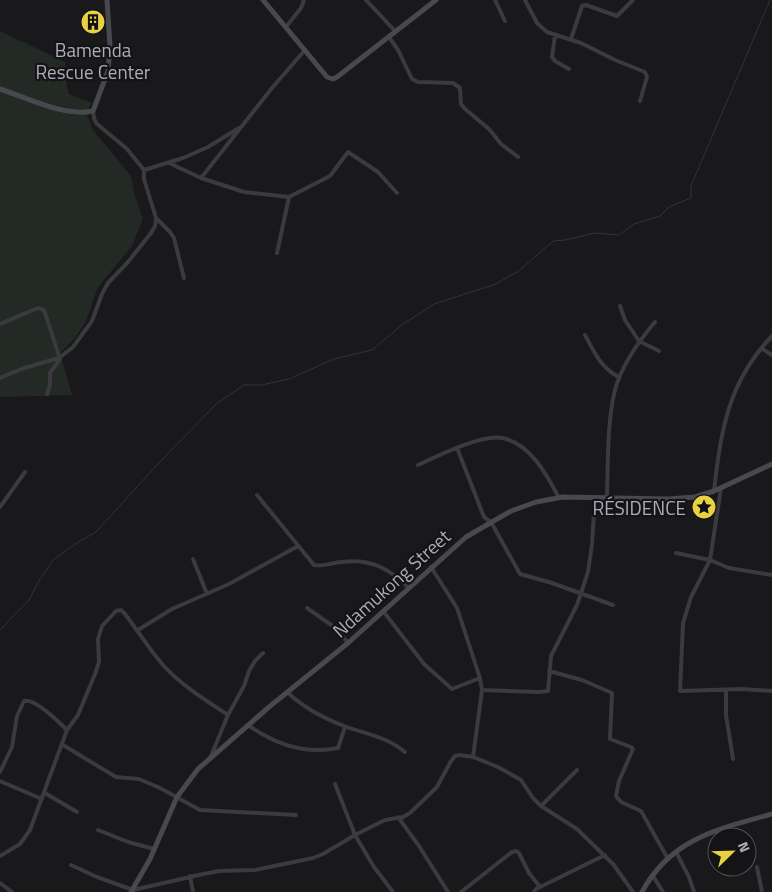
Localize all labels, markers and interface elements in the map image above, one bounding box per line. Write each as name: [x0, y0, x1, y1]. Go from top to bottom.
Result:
building icon: Bamenda Rescue Center: [80, 9, 106, 35]
place label: Bamenda Rescue Center: [36, 35, 151, 86]
place label: RÉSIDENCE: [592, 493, 686, 522]
place icon: RÉSIDENCE: [691, 494, 717, 520]
street label: Ndamukong Street: [325, 522, 457, 644]
north arrow: [707, 827, 757, 877]
text: N: [733, 838, 756, 855]

